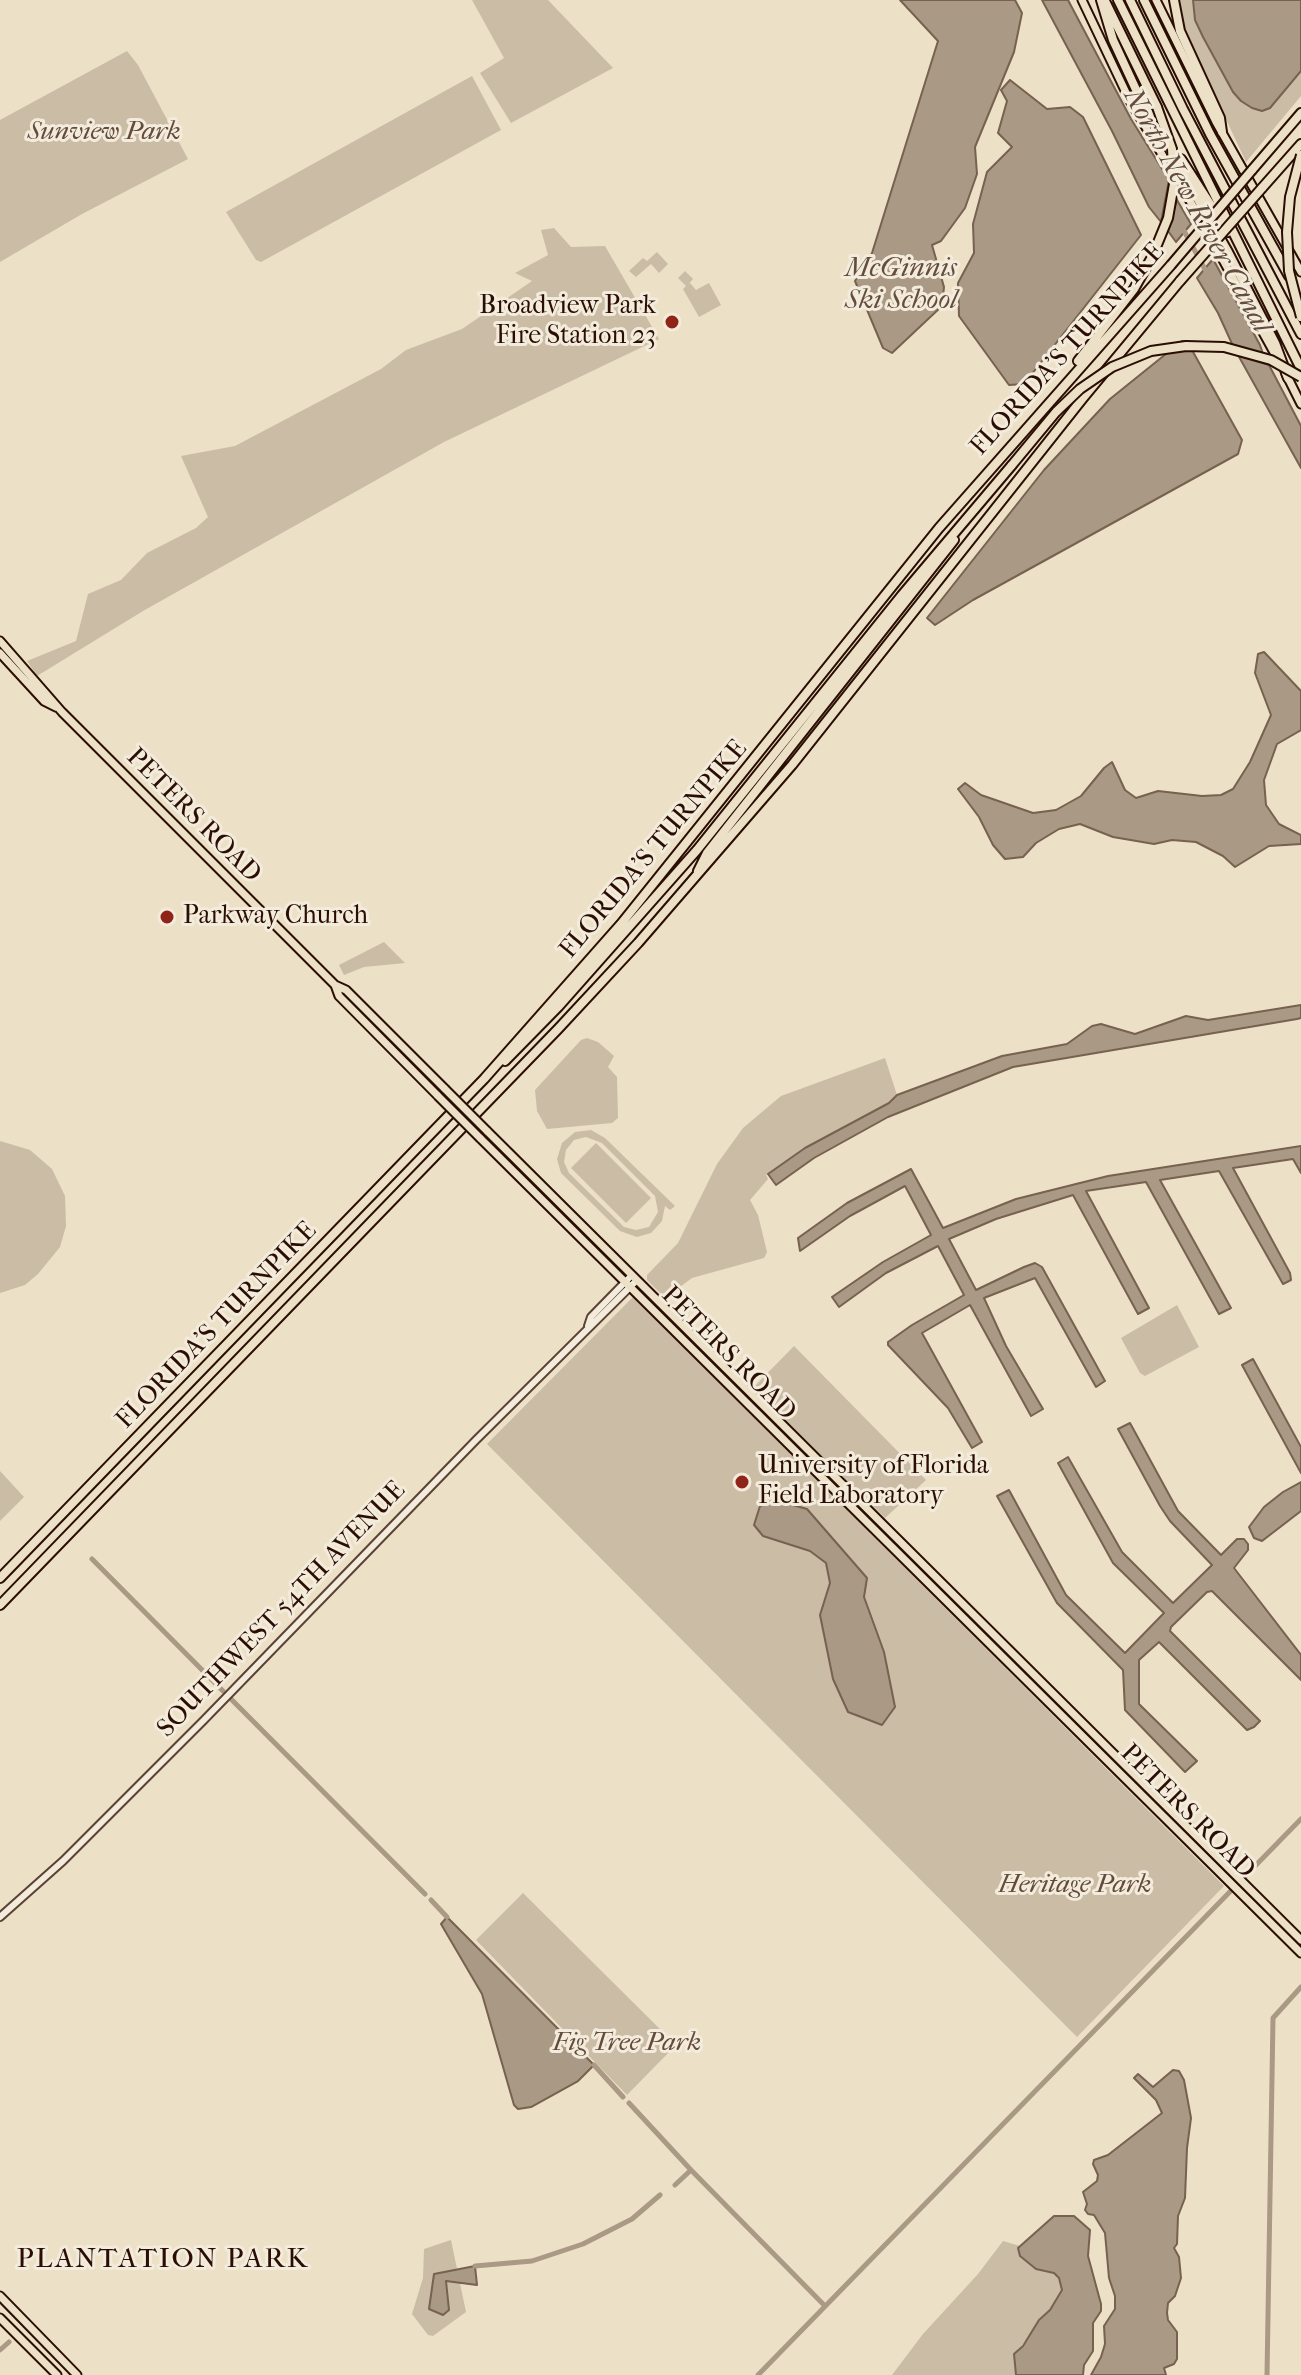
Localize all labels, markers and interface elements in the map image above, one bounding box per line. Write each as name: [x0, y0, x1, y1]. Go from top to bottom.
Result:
water label: North New River Canal: [1115, 83, 1277, 339]
park label: Sunview Park: [27, 117, 181, 149]
street label: FLORIDA'S TURNPIKE: [964, 237, 1172, 463]
water label: McGinnis Ski School: [845, 252, 957, 318]
place label: Broadview Park Fire Station 23: [479, 291, 656, 352]
marker: Broadview Park Fire Station 23: [663, 313, 681, 331]
street label: FLORIDA'S TURNPIKE: [554, 734, 754, 966]
street label: PETERS ROAD: [119, 742, 267, 890]
place label: Parkway Church: [183, 901, 368, 933]
marker: Parkway Church: [158, 908, 176, 926]
street label: FLORIDA'S TURNPIKE: [110, 1216, 324, 1436]
street label: PETERS ROAD: [654, 1280, 802, 1428]
place label: University of Florida Field Laboratory: [758, 1451, 989, 1512]
marker: University of Florida Field Laboratory: [733, 1473, 751, 1491]
street label: SOUTHWEST 54TH AVENUE: [151, 1475, 413, 1745]
street label: PETERS ROAD: [1113, 1738, 1261, 1886]
park label: Heritage Park: [999, 1870, 1151, 1902]
park label: Fig Tree Park: [553, 2028, 701, 2060]
district label: PLANTATION PARK: [17, 2243, 309, 2277]

